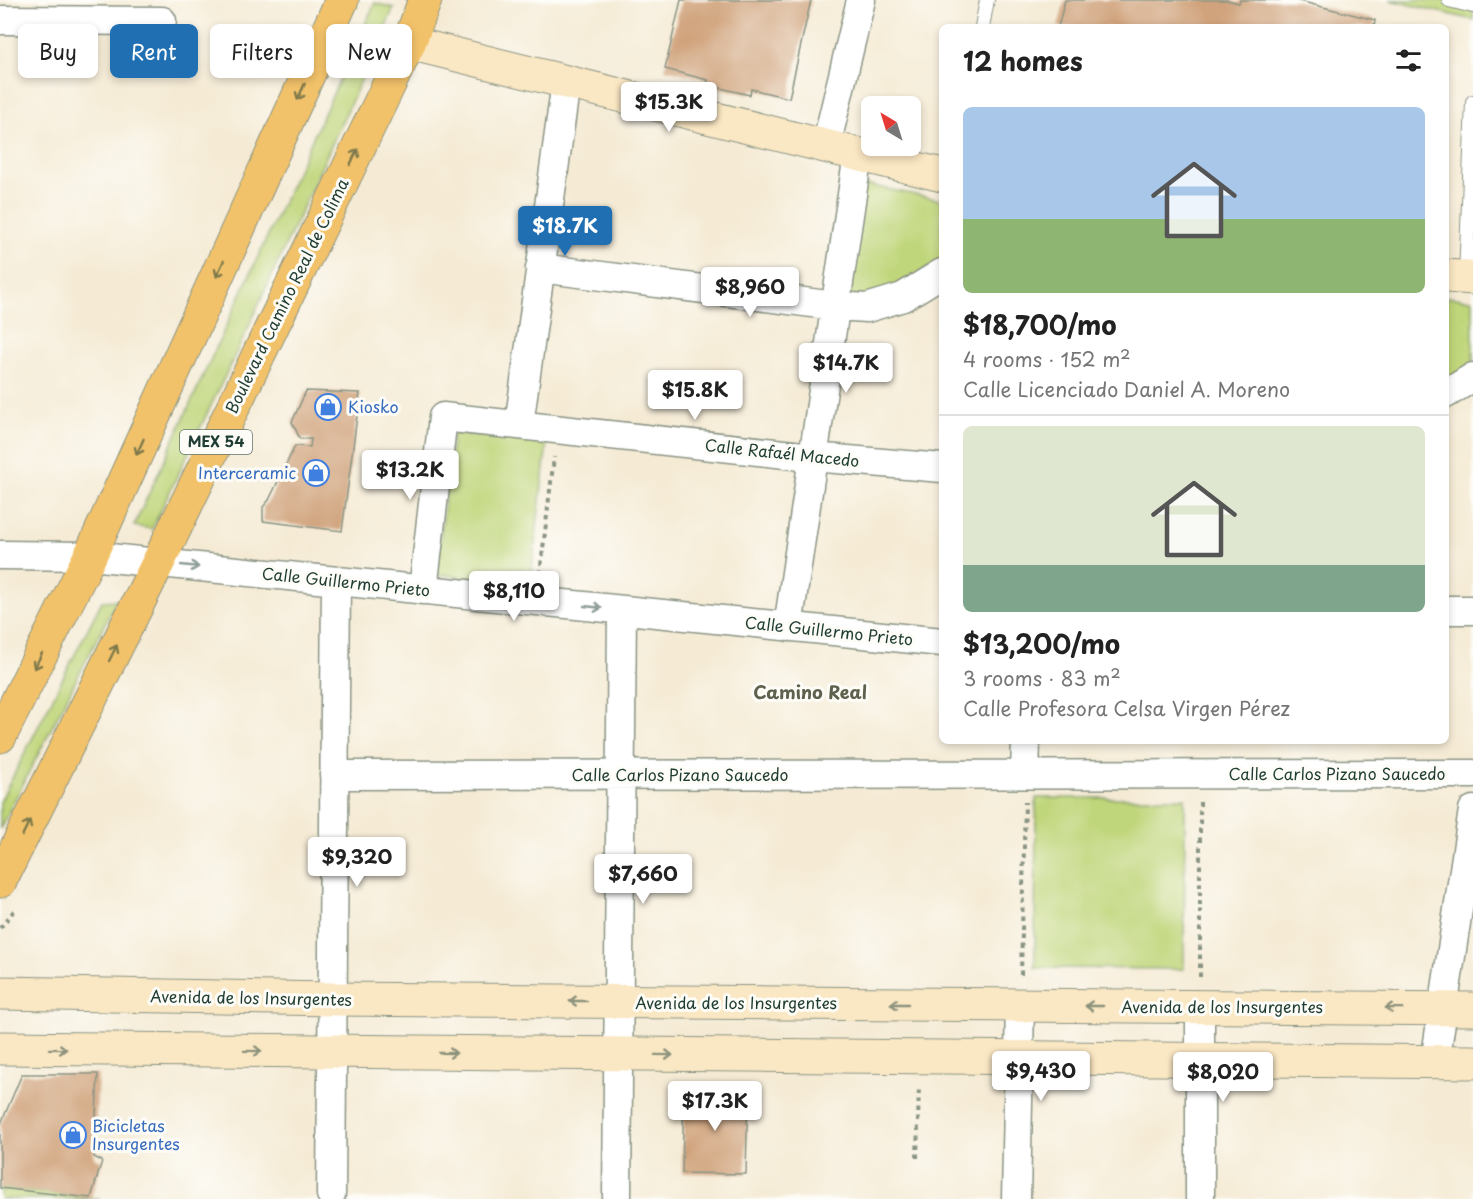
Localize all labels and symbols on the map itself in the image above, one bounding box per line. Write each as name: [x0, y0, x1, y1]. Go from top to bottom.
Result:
one-way arrow: [295, 82, 306, 100]
pin: $15.3K: [620, 82, 718, 133]
north arrow: [861, 96, 921, 156]
one-way arrow: [348, 148, 360, 166]
street label: Boulevard Camino Real de Colima: [219, 174, 354, 417]
pin: $18.7K: [516, 206, 614, 257]
one-way arrow: [214, 260, 226, 278]
pin: $8,960: [701, 267, 799, 318]
pin: $14.7K: [797, 343, 895, 394]
pin: $15.8K: [646, 370, 744, 421]
shop icon: Kiosko: [313, 392, 343, 422]
place label: Kiosko: [348, 394, 399, 418]
road number: MEX 54: [180, 430, 252, 454]
street label: Calle Rafaél Macedo: [704, 432, 861, 472]
one-way arrow: [133, 437, 145, 455]
pin: $13.2K: [361, 450, 459, 501]
shop icon: Interceramic: [301, 458, 331, 488]
place label: Interceramic: [198, 460, 296, 484]
street label: Calle Guillermo Prieto: [261, 560, 432, 602]
one-way arrow: [180, 561, 200, 572]
pin: $8,110: [465, 571, 563, 622]
one-way arrow: [583, 602, 603, 613]
street label: Calle Guillermo Prieto: [744, 609, 915, 651]
one-way arrow: [107, 645, 119, 663]
one-way arrow: [32, 651, 43, 669]
district label: Camino Real: [753, 678, 867, 705]
street label: Calle Carlos Pizano Saucedo: [1229, 761, 1446, 785]
street label: Calle Carlos Pizano Saucedo: [572, 762, 789, 786]
one-way arrow: [21, 820, 32, 838]
pin: $9,320: [308, 837, 406, 888]
pin: $7,660: [594, 854, 692, 905]
street label: Avenida de los Insurgentes: [150, 983, 352, 1011]
street label: Avenida de los Insurgentes: [635, 990, 837, 1014]
street label: Avenida de los Insurgentes: [1121, 994, 1323, 1018]
one-way arrow: [568, 995, 588, 1007]
one-way arrow: [889, 998, 909, 1010]
one-way arrow: [1084, 1000, 1104, 1011]
one-way arrow: [1384, 1002, 1404, 1014]
one-way arrow: [48, 1043, 68, 1055]
one-way arrow: [243, 1045, 263, 1057]
one-way arrow: [438, 1047, 458, 1059]
one-way arrow: [654, 1049, 674, 1061]
pin: $9,430: [992, 1051, 1090, 1102]
pin: $8,020: [1174, 1052, 1272, 1103]
pin: $17.3K: [666, 1081, 764, 1132]
place label: Bicicletas Insurgentes: [92, 1113, 180, 1155]
shop icon: Bicicletas Insurgentes: [58, 1120, 88, 1150]

